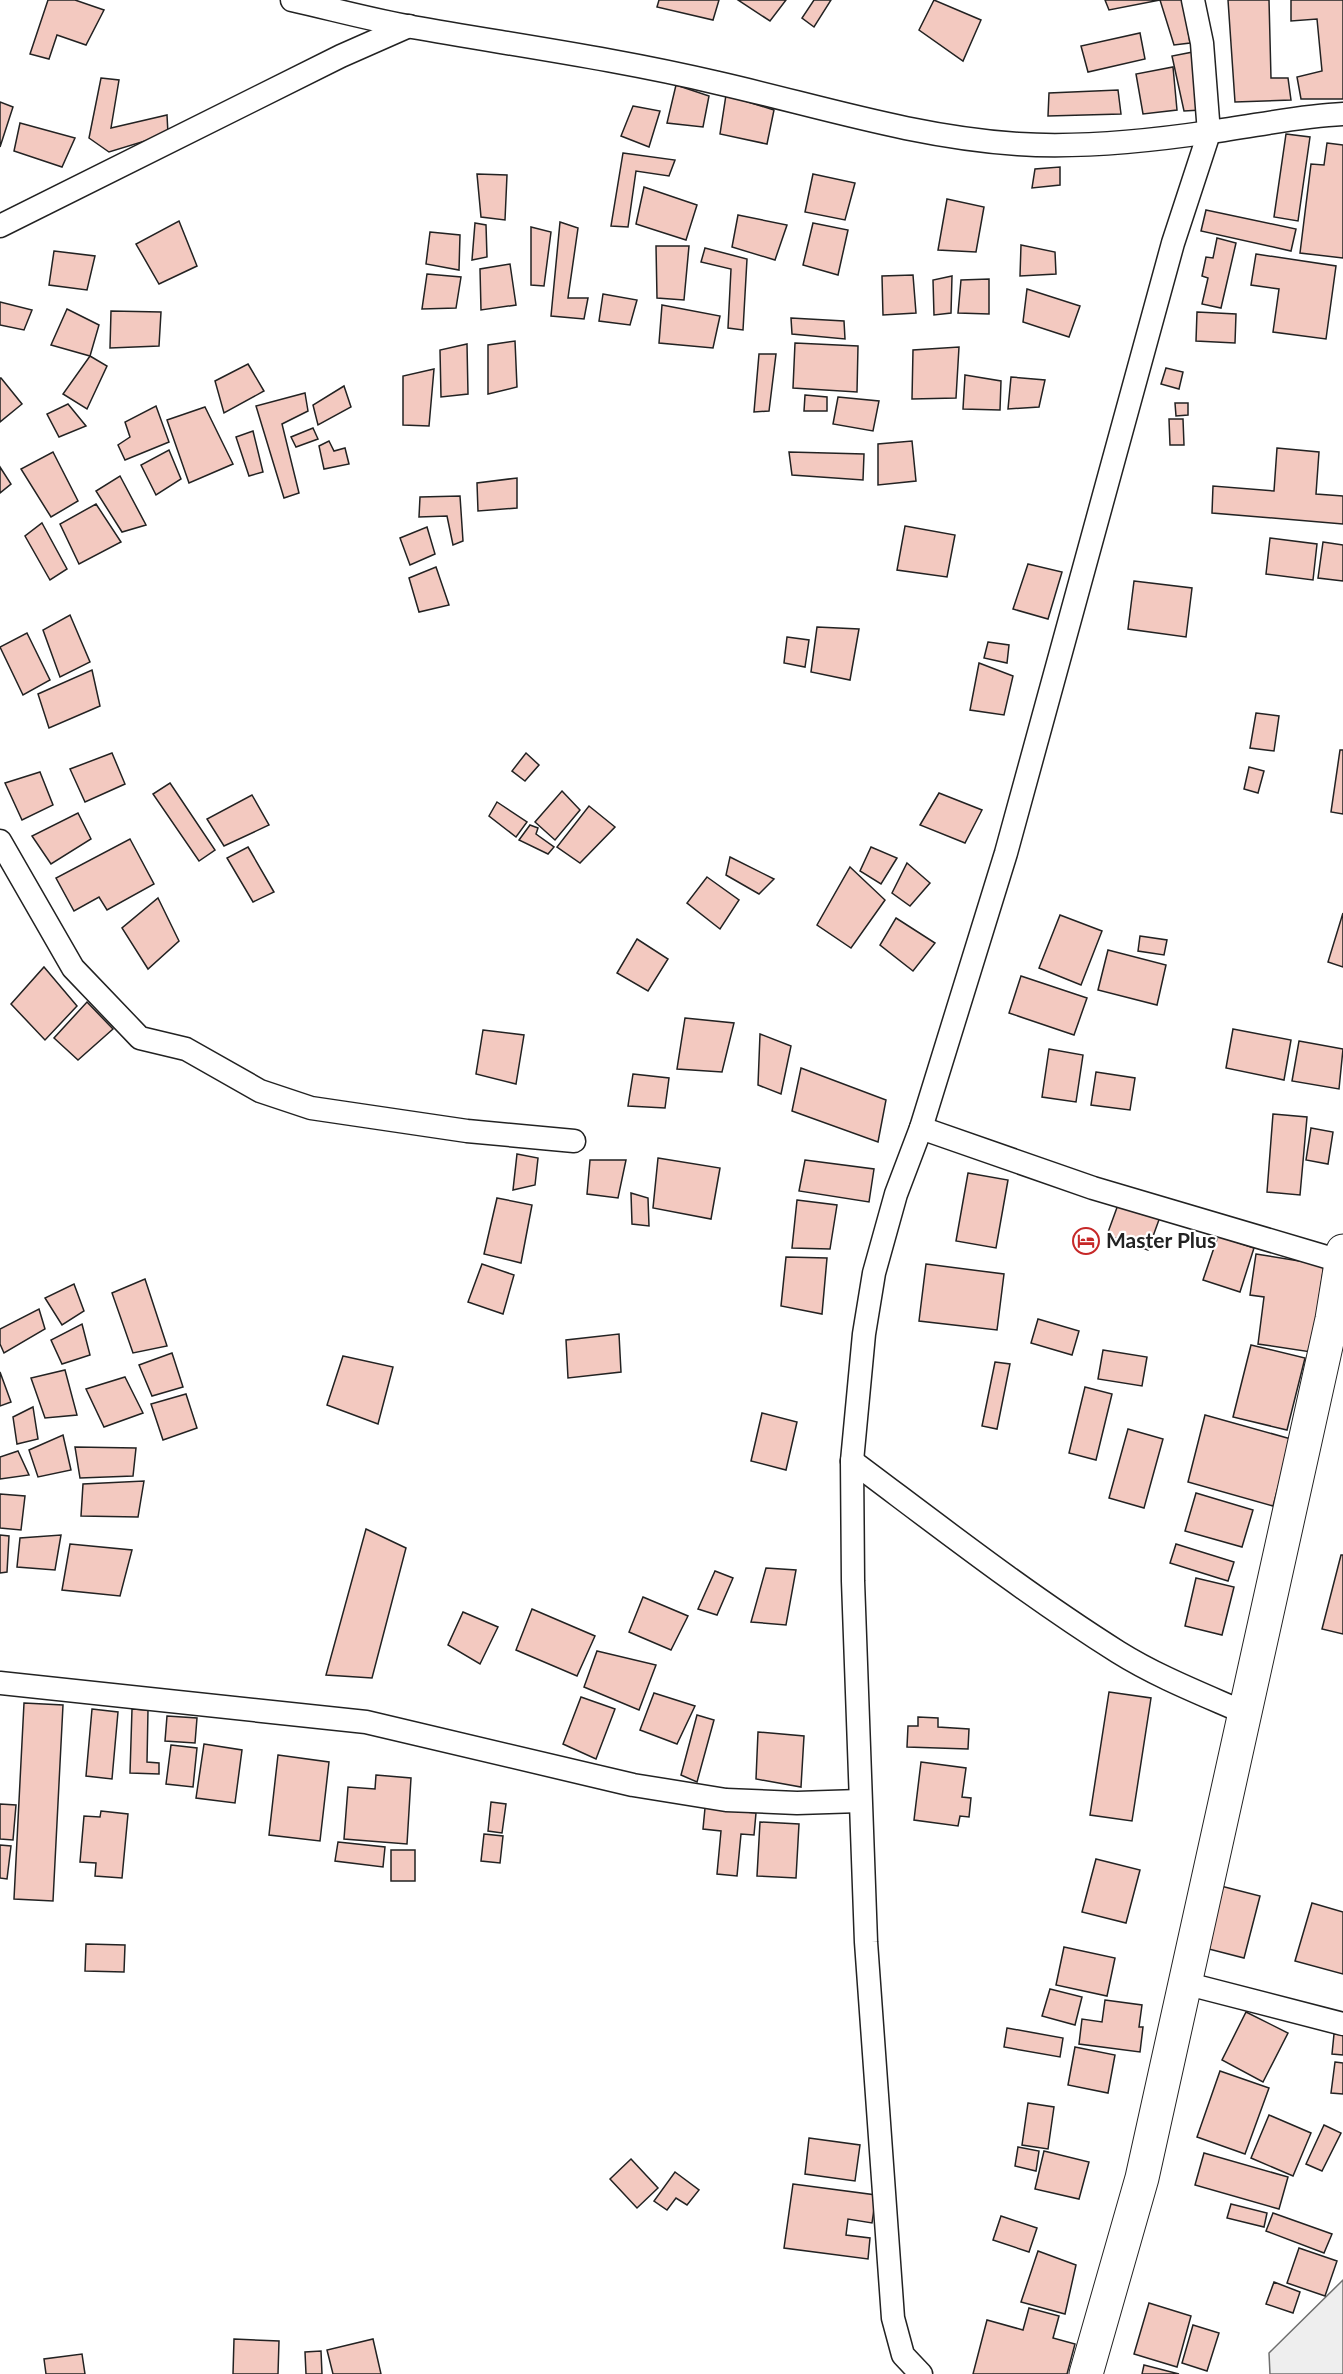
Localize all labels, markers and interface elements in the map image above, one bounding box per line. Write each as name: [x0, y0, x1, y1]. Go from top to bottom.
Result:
hotel icon: Master Plus: [1071, 1226, 1101, 1256]
place label: Master Plus: [1106, 1227, 1216, 1252]

